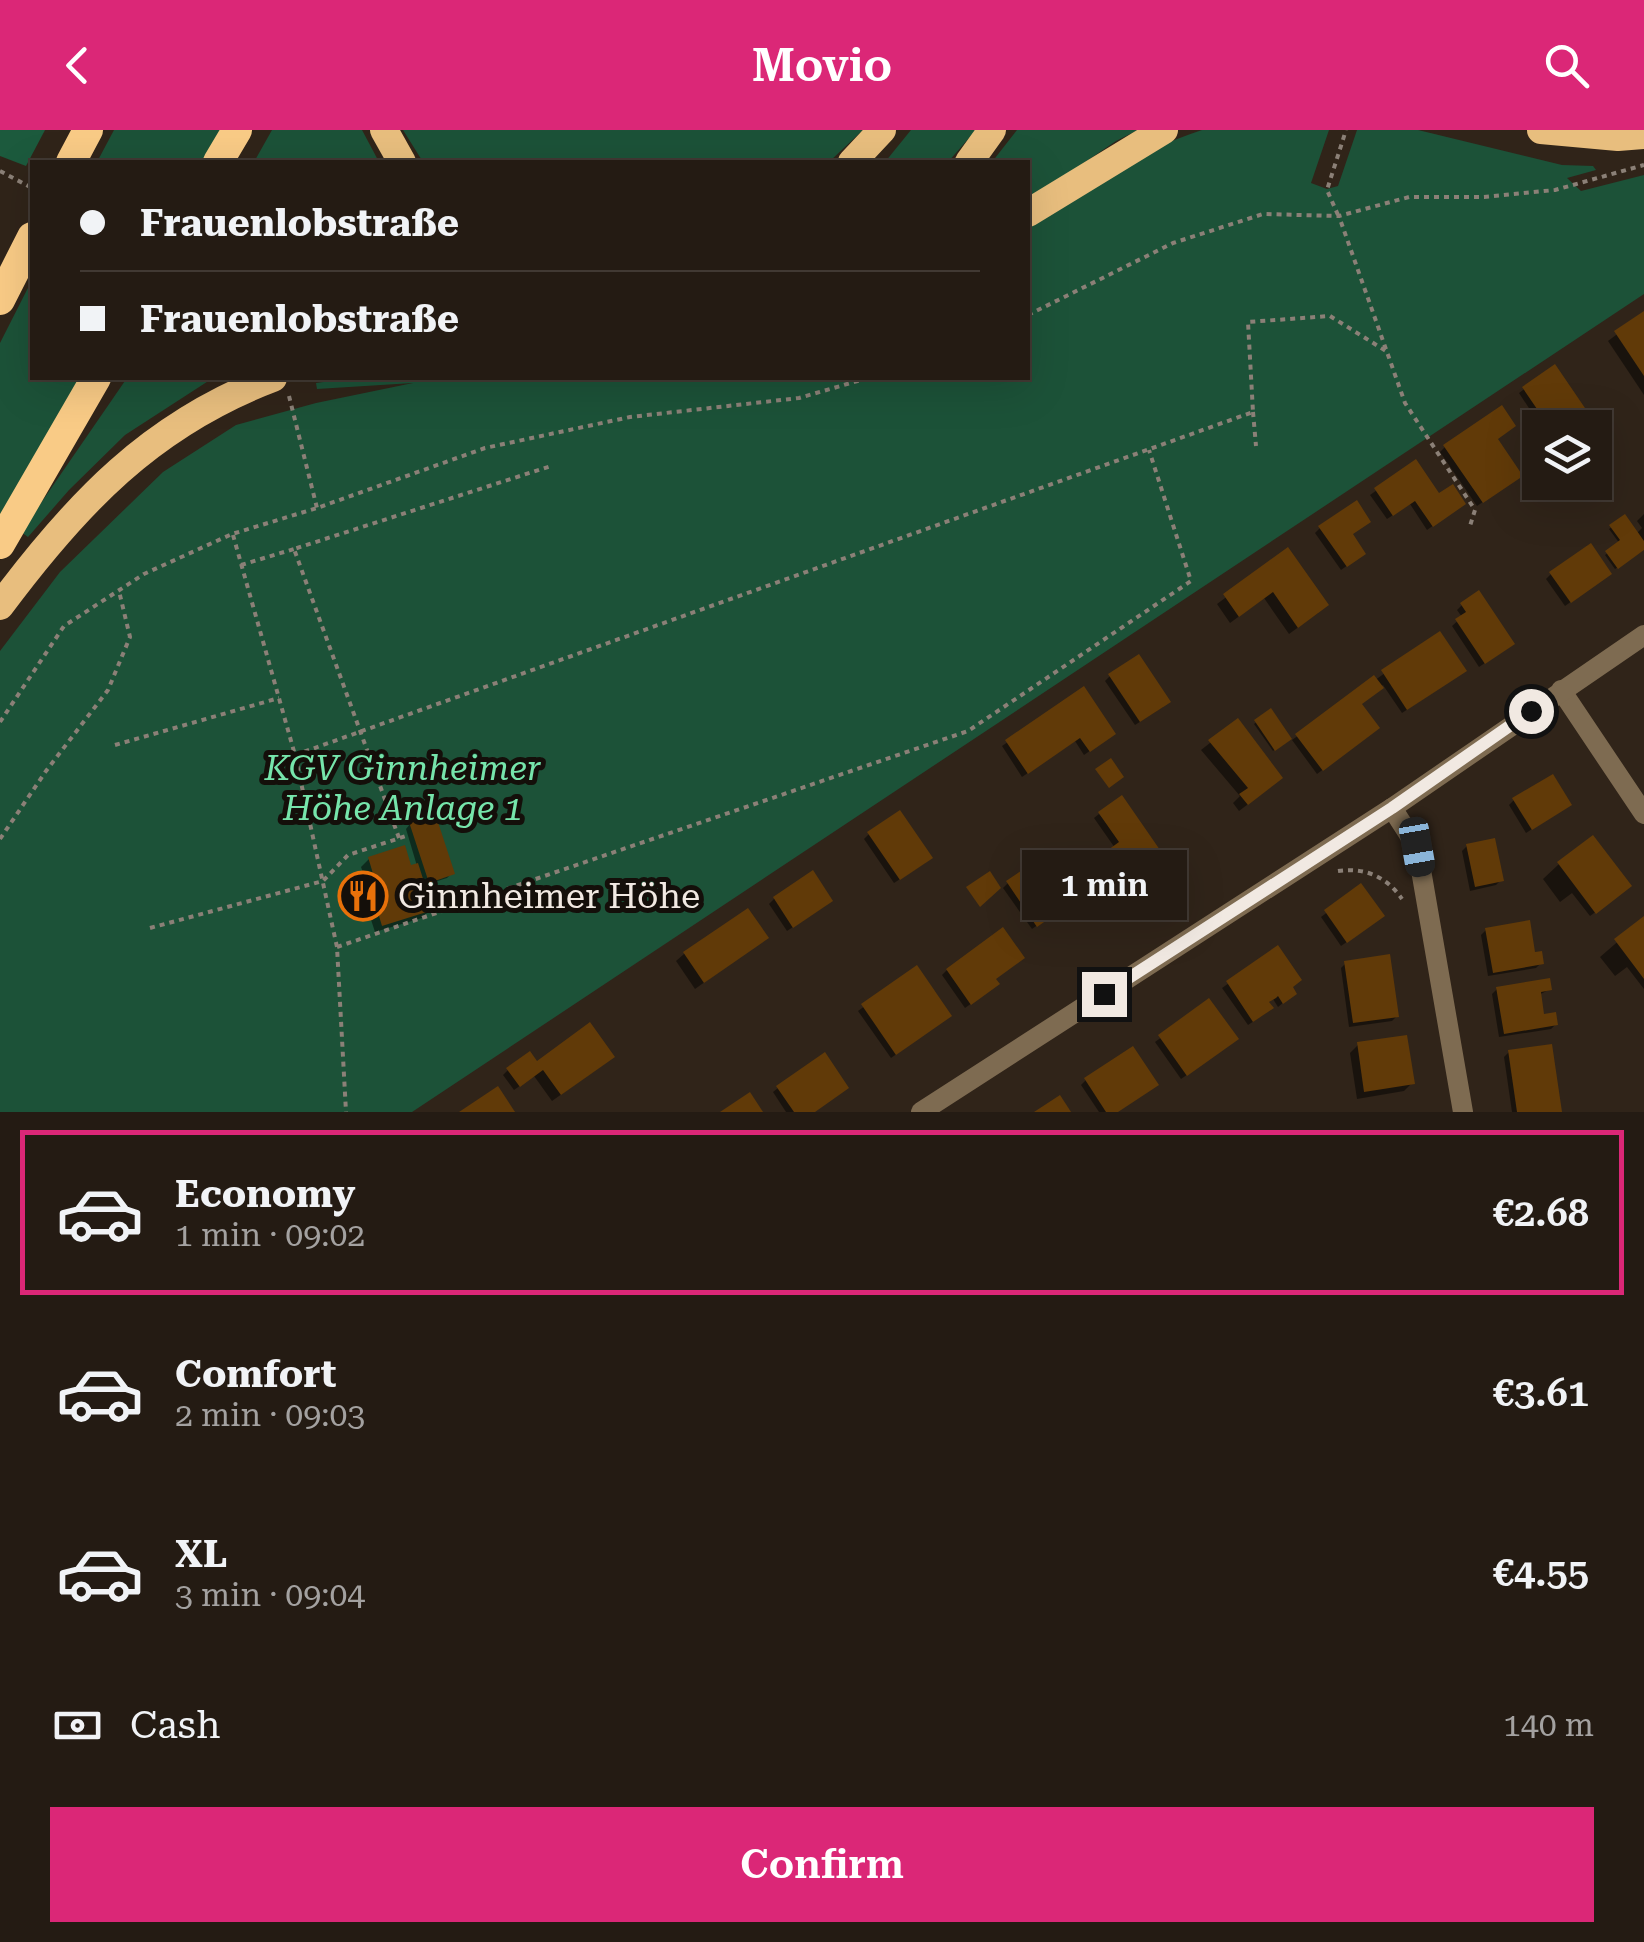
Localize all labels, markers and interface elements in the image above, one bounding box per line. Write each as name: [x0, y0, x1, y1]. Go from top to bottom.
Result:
icon: back: [50, 38, 105, 93]
icon: search: [1539, 38, 1594, 93]
text: Movio: [752, 39, 892, 92]
text: Frauenlobstraße: [140, 201, 459, 245]
text: Frauenlobstraße: [140, 297, 459, 341]
map controls: [1522, 410, 1612, 500]
button: layers: [1522, 410, 1612, 500]
route start: [1509, 689, 1554, 734]
park label: KGV Ginnheimer Höhe Anlage 1: [263, 748, 542, 829]
car: [1397, 815, 1437, 879]
callout: 1 min: [1022, 849, 1186, 919]
text: 1 min: [1060, 866, 1149, 904]
restaurant icon: Ginnheimer Höhe: [337, 870, 389, 922]
place label: Ginnheimer Höhe: [398, 876, 700, 917]
route end: [1082, 972, 1127, 1017]
icon: car: [55, 1168, 145, 1258]
text: Economy: [175, 1172, 355, 1216]
text: €2.68: [1493, 1191, 1589, 1235]
text: 1 min · 09:02: [175, 1216, 365, 1254]
icon: car: [55, 1348, 145, 1438]
text: Comfort: [175, 1352, 336, 1396]
text: €3.61: [1493, 1371, 1589, 1415]
text: 2 min · 09:03: [175, 1396, 365, 1434]
icon: car: [55, 1528, 145, 1618]
text: XL: [175, 1532, 227, 1576]
text: €4.55: [1493, 1551, 1589, 1595]
text: 3 min · 09:04: [175, 1576, 365, 1614]
icon: cash: [50, 1698, 105, 1753]
text: Cash: [130, 1703, 220, 1747]
text: 140 m: [1503, 1706, 1594, 1744]
button: Confirm: [50, 1807, 1594, 1922]

